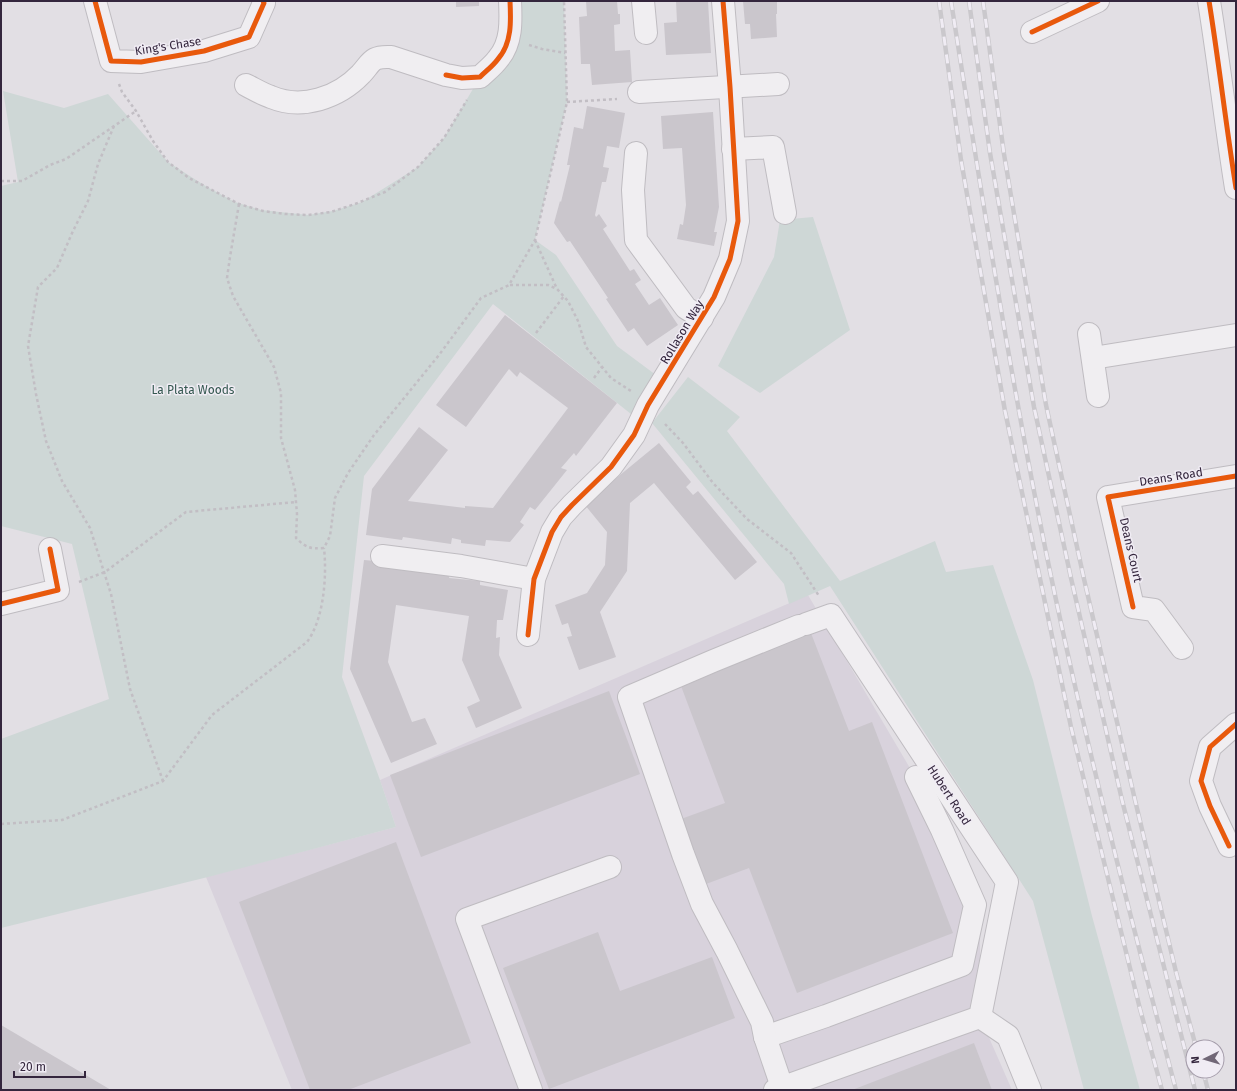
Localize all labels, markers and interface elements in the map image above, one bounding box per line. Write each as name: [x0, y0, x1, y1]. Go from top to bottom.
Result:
street label: King's Chase: [134, 34, 202, 58]
street label: Rollason Way: [657, 297, 707, 367]
park label: La Plata Woods: [152, 383, 235, 397]
street label: Deans Road: [1138, 465, 1204, 489]
street label: Deans Court: [1117, 516, 1145, 584]
street label: Hubert Road: [924, 762, 974, 828]
north arrow: [1185, 1039, 1225, 1079]
scale bar: [14, 1053, 85, 1079]
text: N: [1189, 1056, 1202, 1064]
text: 20 m: [20, 1060, 46, 1074]

